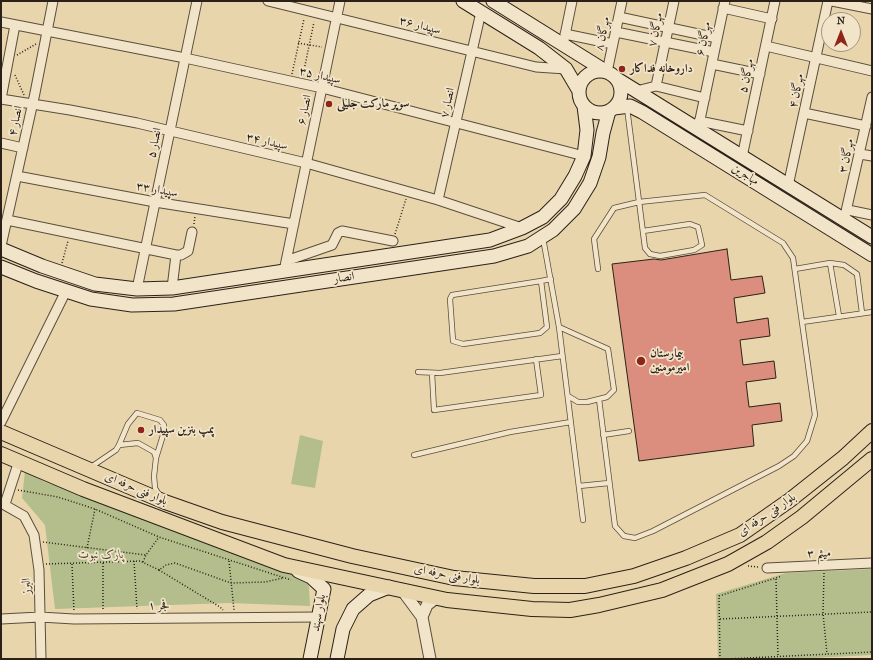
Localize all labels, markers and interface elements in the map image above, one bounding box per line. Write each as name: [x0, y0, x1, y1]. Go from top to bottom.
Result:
street label: مهرگان ۷: [645, 12, 667, 48]
north arrow: [821, 12, 861, 52]
street label: سپیدار ۳۶: [398, 14, 442, 38]
text: N: [837, 14, 845, 27]
street label: مهرگان ۸: [592, 16, 614, 52]
street label: مهرگان ۶: [693, 21, 715, 57]
street label: مهرگان ۵: [736, 58, 758, 94]
place label: داروخانه فداکار: [630, 62, 693, 76]
street label: سپیدار ۳۵: [298, 64, 342, 88]
marker: داروخانه فداکار: [617, 64, 627, 74]
street label: مهرگان ۴: [786, 73, 808, 109]
street label: انصار ۷: [438, 86, 458, 120]
street label: انصار ۶: [295, 94, 315, 126]
place label: سوپر مارکت جلیلی: [337, 97, 409, 111]
marker: سوپر مارکت جلیلی: [324, 99, 334, 109]
street label: انصار ۴: [6, 105, 26, 137]
street label: انصار ۵: [145, 127, 165, 159]
street label: سپیدار ۳۴: [245, 130, 289, 154]
street label: مهرگان ۳: [836, 138, 858, 174]
street label: مهاجرین: [729, 161, 761, 189]
street label: سپیدار ۳۳: [135, 179, 179, 201]
street label: انصار: [332, 269, 356, 287]
place label: بیمارستان امیرمومنین: [650, 347, 689, 375]
marker: بیمارستان امیرمومنین: [635, 355, 647, 367]
place label: پمپ بنزین سپیدار: [149, 423, 214, 437]
marker: پمپ بنزین سپیدار: [136, 425, 146, 435]
street label: بلوار فنی حرفه ای: [102, 469, 170, 509]
street label: بلوار فنی حرفه ای: [735, 490, 799, 540]
street label: میثم ۳: [807, 546, 831, 562]
park label: پارک نبوت: [78, 548, 124, 562]
street label: بلوار فنی حرفه ای: [413, 562, 481, 588]
street label: البرز: [20, 578, 34, 594]
street label: بلوار سهند: [309, 593, 329, 633]
street label: فجر ۱: [148, 599, 170, 613]

